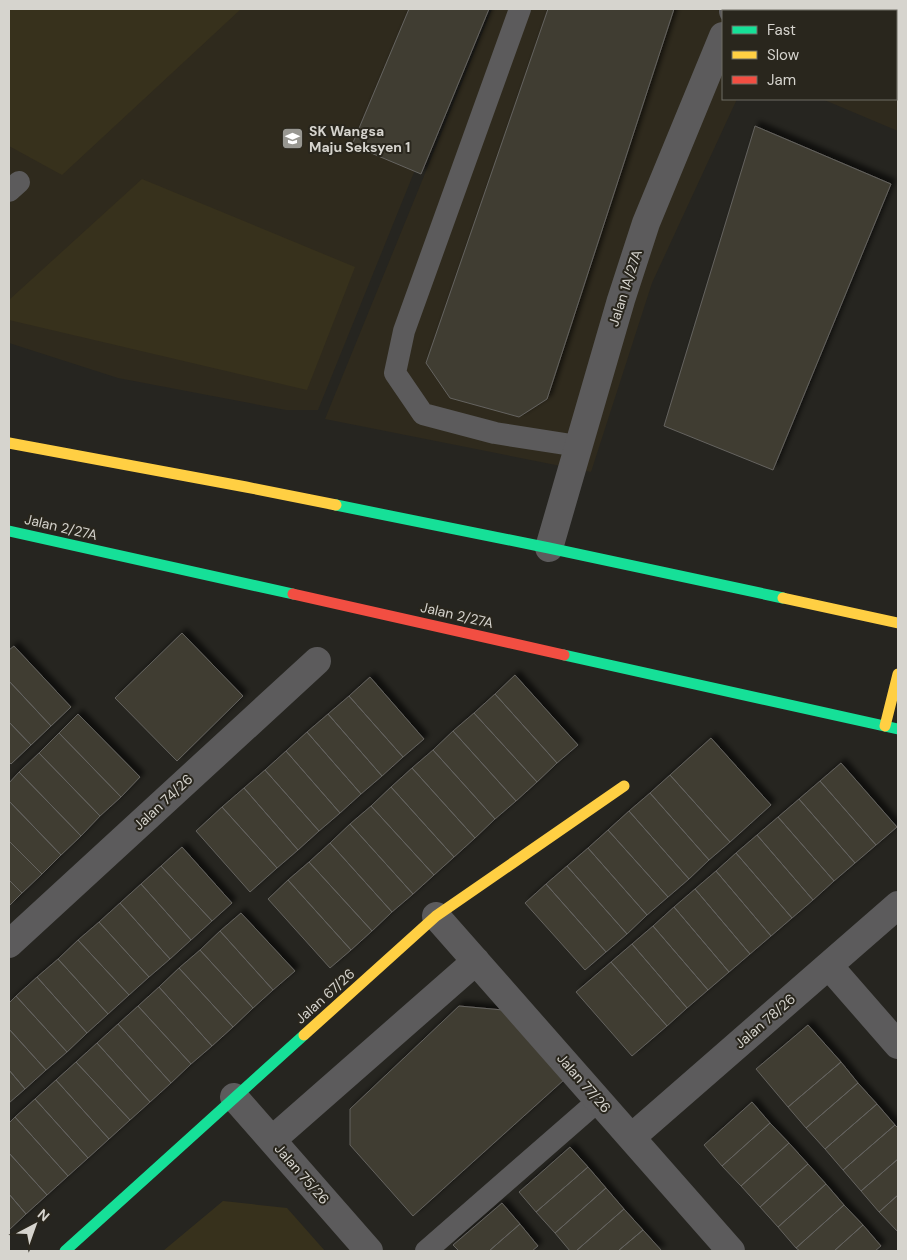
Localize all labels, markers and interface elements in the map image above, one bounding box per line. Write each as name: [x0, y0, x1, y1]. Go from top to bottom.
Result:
legend: [722, 10, 897, 100]
text: Fast: [767, 20, 796, 40]
text: Slow: [767, 45, 800, 65]
text: Jam: [767, 70, 796, 90]
place label: SK Wangsa Maju Seksyen 1: [309, 122, 410, 156]
school or university icon: SK Wangsa Maju Seksyen 1: [281, 127, 305, 151]
street label: Jalan 1A/27A: [604, 247, 646, 329]
street label: Jalan 2/27A: [23, 510, 99, 544]
street label: Jalan 2/27A: [419, 598, 495, 632]
street label: Jalan 74/26: [130, 770, 196, 834]
street label: Jalan 67/26: [291, 964, 359, 1028]
street label: Jalan 78/26: [731, 990, 799, 1052]
street label: Jalan 77/26: [553, 1049, 615, 1117]
street label: Jalan 75/26: [271, 1140, 333, 1208]
north arrow: [10, 1200, 60, 1250]
text: N: [34, 1205, 53, 1225]

